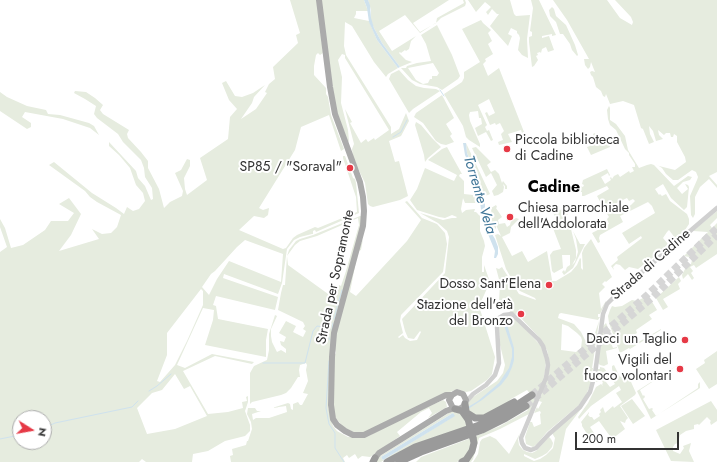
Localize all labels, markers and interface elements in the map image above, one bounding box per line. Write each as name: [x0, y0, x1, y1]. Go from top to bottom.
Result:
place label: Piccola biblioteca di Cadine: [515, 133, 620, 166]
marker: Piccola biblioteca di Cadine: [502, 144, 512, 154]
water label: Torrente Vela: [459, 154, 499, 236]
place label: SP85 / "Soraval": [240, 160, 342, 176]
marker: SP85 / "Soraval": [345, 163, 355, 173]
district label: Cadine: [528, 178, 580, 198]
place label: Chiesa parrochiale dell'Addolorata: [518, 201, 629, 234]
street label: Strada per Sopramonte: [314, 208, 358, 346]
marker: Chiesa parrochiale dell'Addolorata: [505, 212, 515, 222]
street label: Strada di Cadine: [608, 226, 694, 304]
place label: Dosso Sant'Elena: [439, 277, 541, 293]
marker: Dosso Sant'Elena: [544, 280, 554, 290]
place label: Stazione dell'età del Bronzo: [416, 298, 513, 330]
marker: Stazione dell'età del Bronzo: [516, 309, 526, 319]
place label: Dacci un Taglio: [586, 332, 677, 348]
marker: Dacci un Taglio: [680, 335, 690, 345]
place label: Vigili del fuoco volontari: [584, 353, 672, 386]
marker: Vigili del fuoco volontari: [675, 364, 685, 374]
north arrow: [12, 410, 52, 450]
scale bar: [577, 424, 681, 450]
text: N: [34, 426, 51, 438]
text: 200 m: [582, 430, 616, 448]

